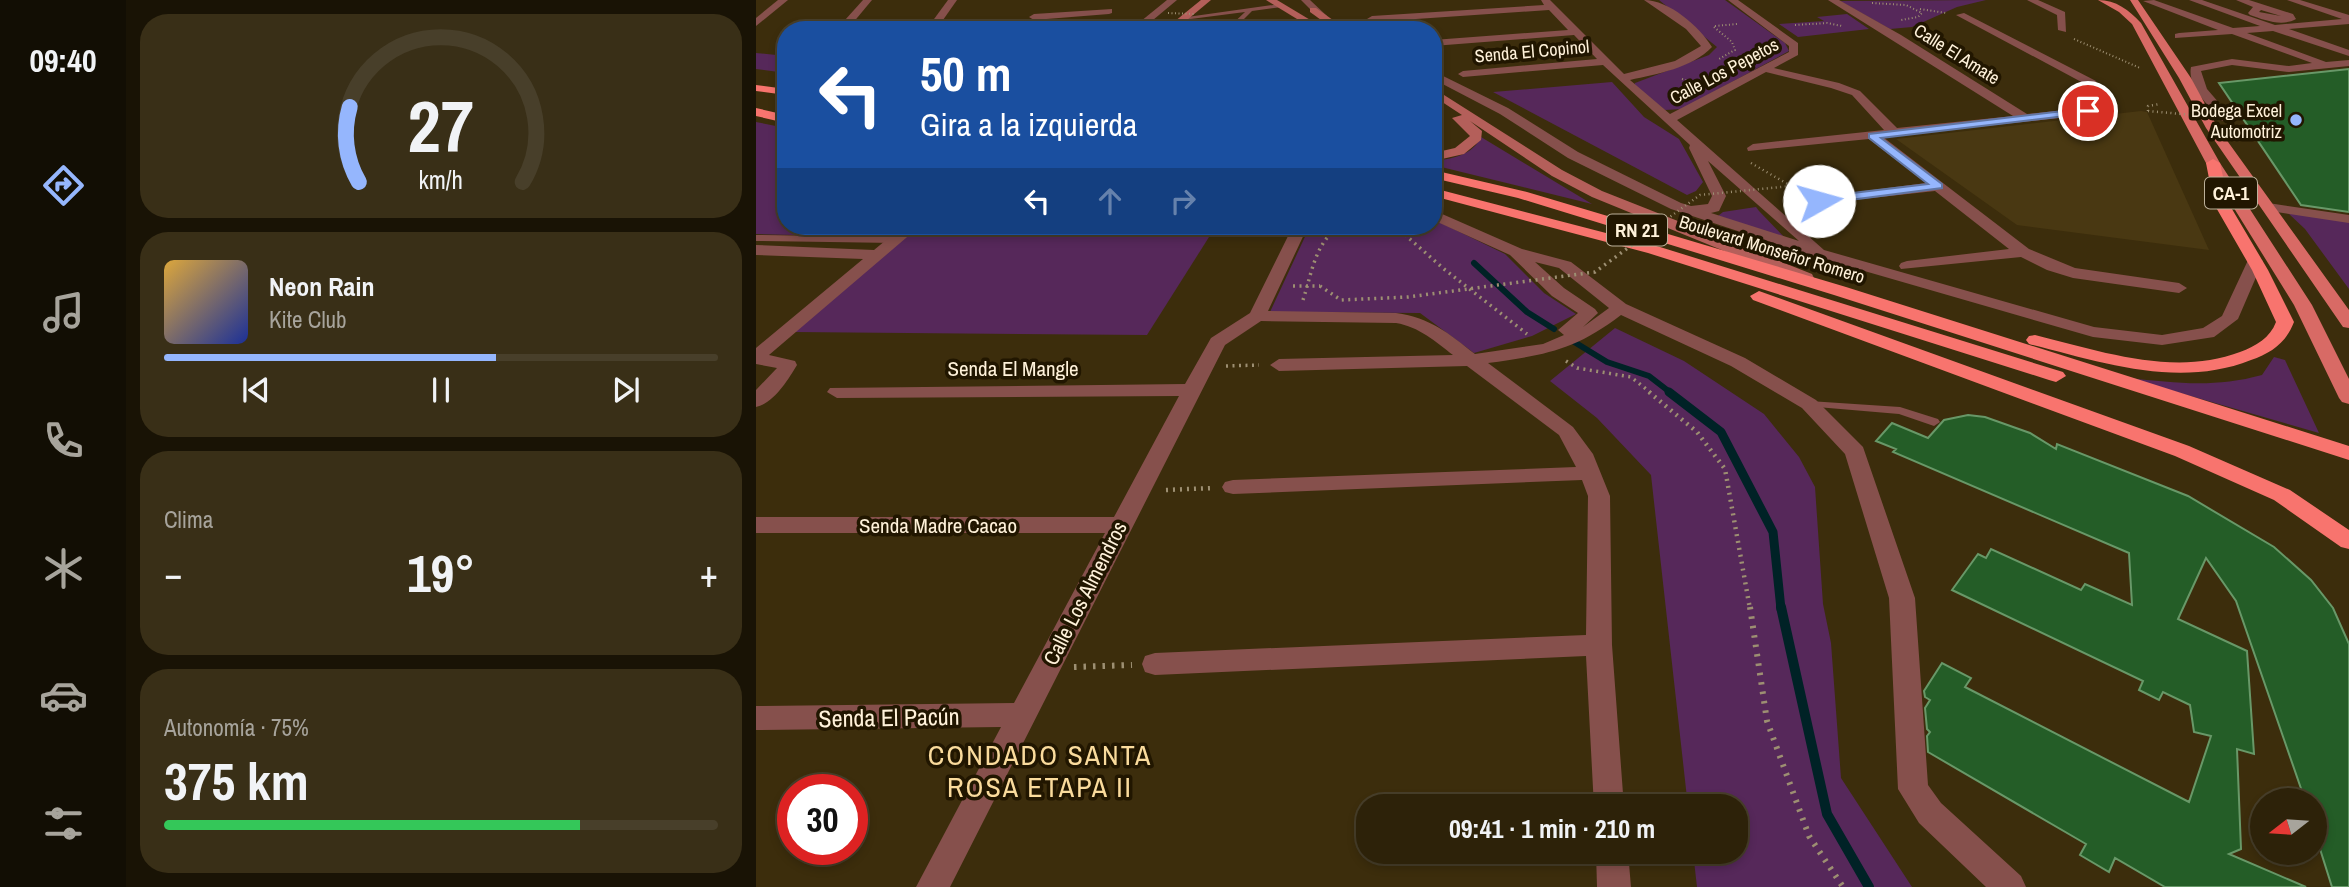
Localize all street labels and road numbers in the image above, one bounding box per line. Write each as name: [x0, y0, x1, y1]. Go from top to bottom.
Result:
street label: Calle El Amate: [1909, 18, 2005, 90]
street label: Calle Los Pepetos: [1665, 32, 1783, 110]
street label: Senda El Copinol: [1474, 34, 1590, 68]
road number: CA-1: [2205, 178, 2257, 209]
street label: Boulevard Monseñor Romero: [1676, 209, 1868, 289]
road number: RN 21: [1607, 214, 1667, 246]
street label: Senda El Mangle: [947, 354, 1079, 383]
street label: Senda Madre Cacao: [859, 511, 1017, 540]
street label: Calle Los Almendros: [1036, 516, 1134, 670]
street label: Senda El Pacún: [818, 700, 960, 734]

